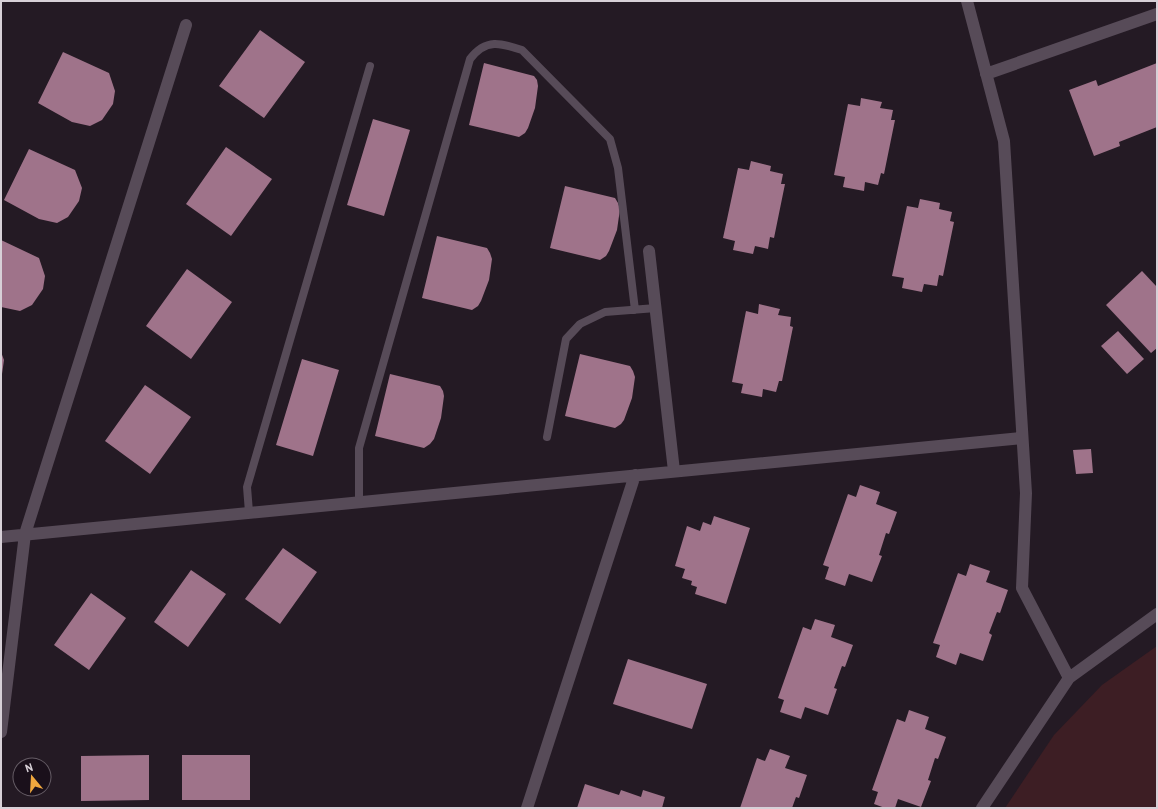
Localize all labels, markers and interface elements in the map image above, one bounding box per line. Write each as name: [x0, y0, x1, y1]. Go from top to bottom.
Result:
north arrow: [12, 757, 52, 797]
text: N: [23, 760, 35, 775]

